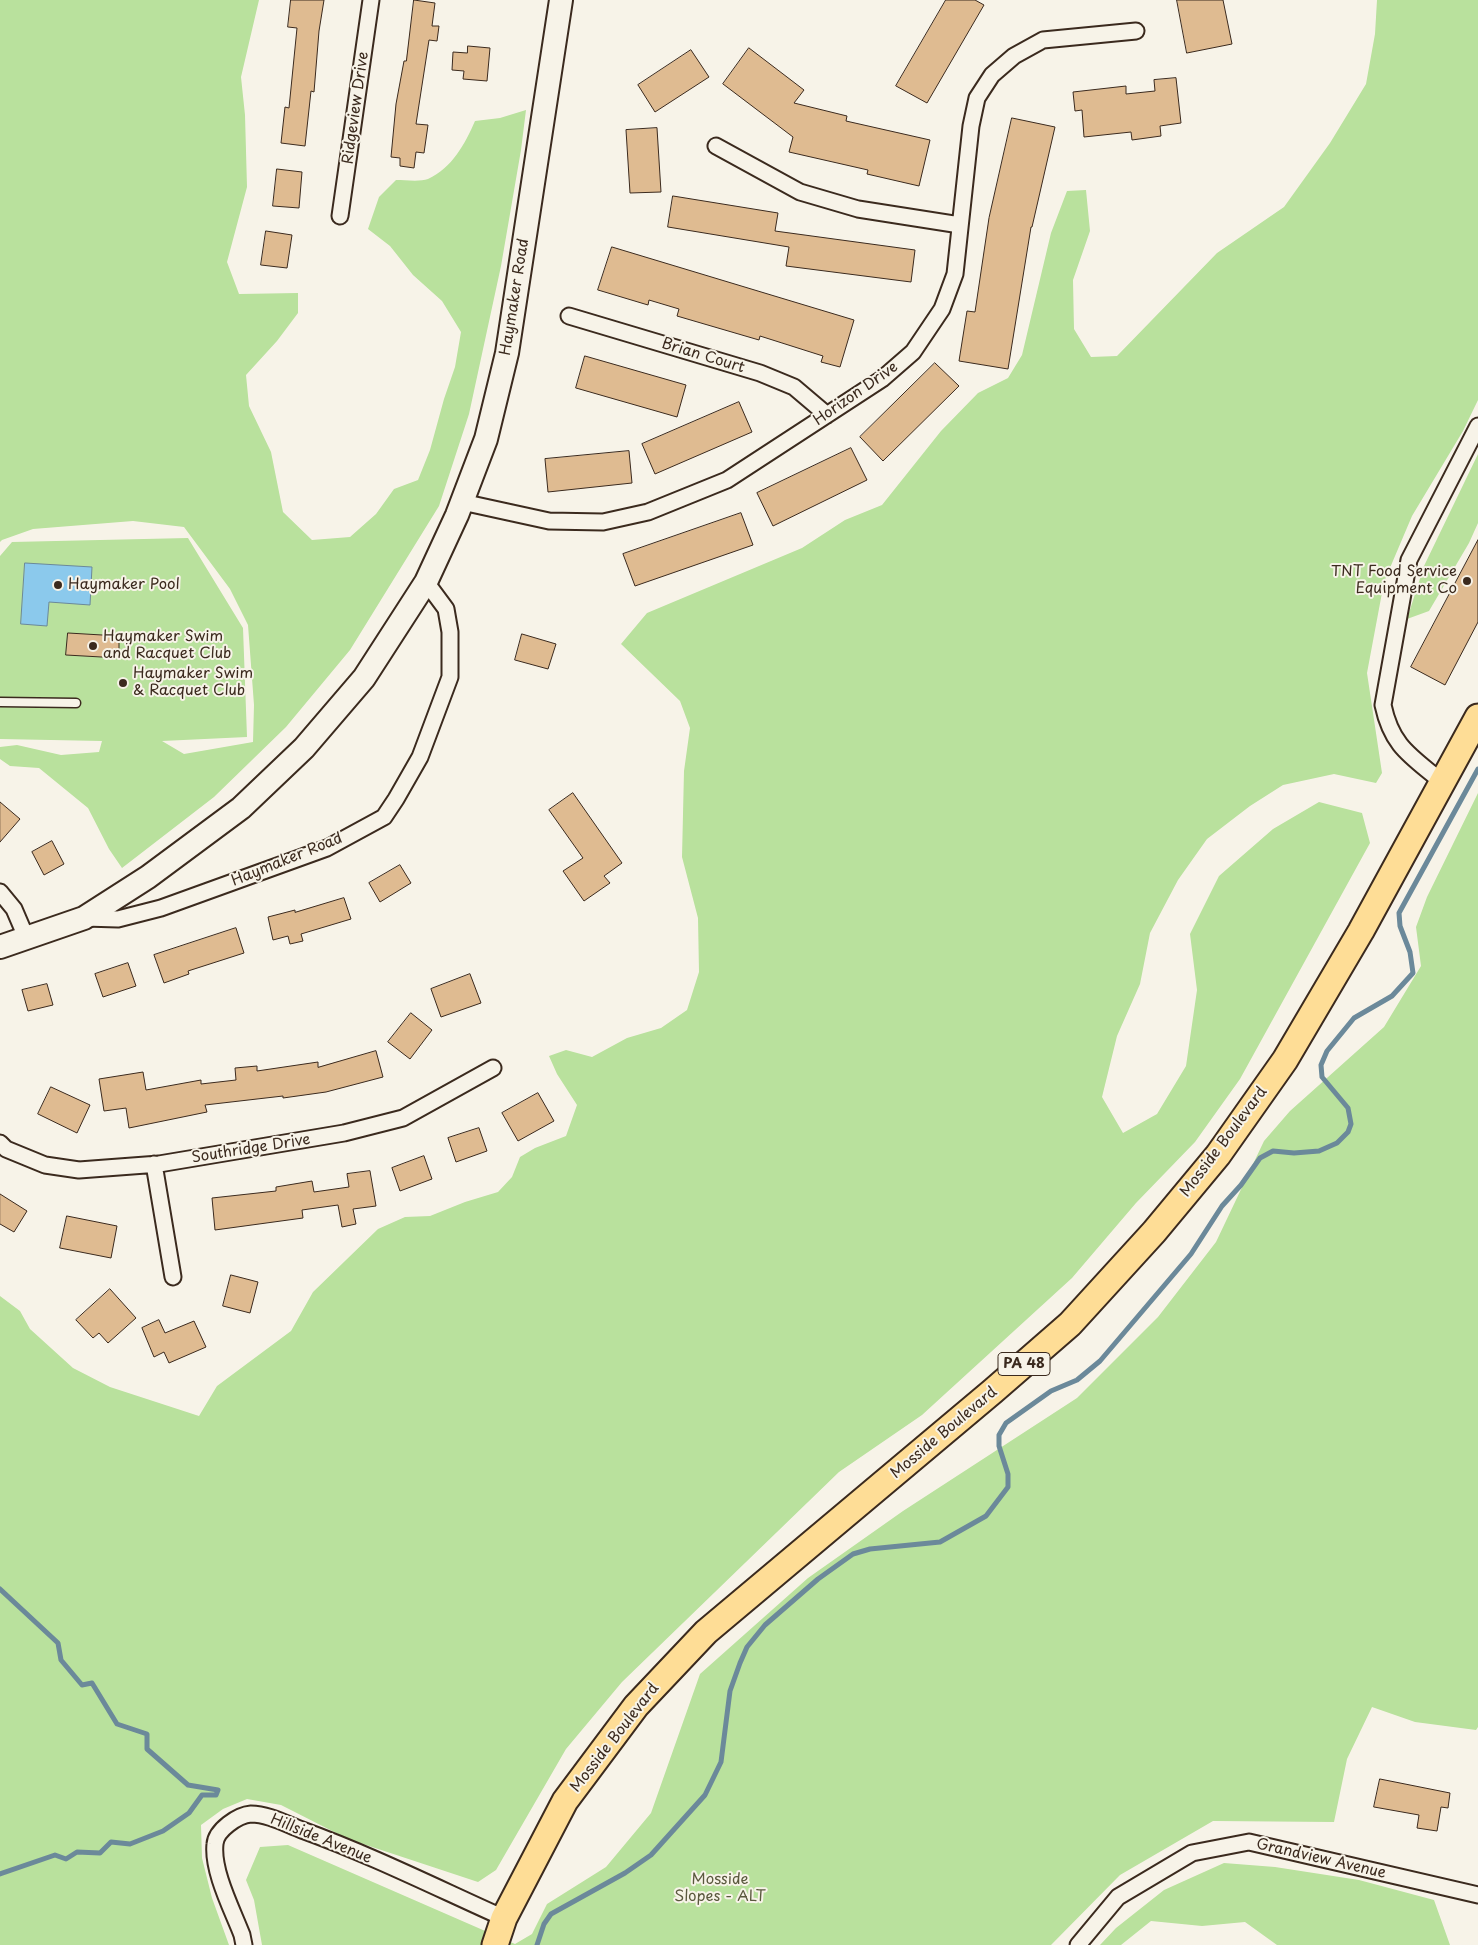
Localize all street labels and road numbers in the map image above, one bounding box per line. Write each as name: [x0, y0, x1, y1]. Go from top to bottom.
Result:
street label: Ridgeview Drive: [339, 51, 373, 165]
street label: Haymaker Road: [497, 237, 533, 357]
street label: Brian Court: [659, 335, 747, 377]
street label: Horizon Drive: [810, 358, 902, 430]
street label: Haymaker Road: [229, 830, 345, 890]
street label: Mosside Boulevard: [1177, 1083, 1271, 1201]
street label: Southridge Drive: [190, 1131, 312, 1167]
road number: PA 48: [998, 1352, 1050, 1376]
street label: Mosside Boulevard: [887, 1383, 1001, 1483]
street label: Mosside Boulevard: [567, 1680, 663, 1796]
street label: Hillside Avenue: [268, 1811, 374, 1867]
street label: Grandview Avenue: [1254, 1835, 1388, 1883]

